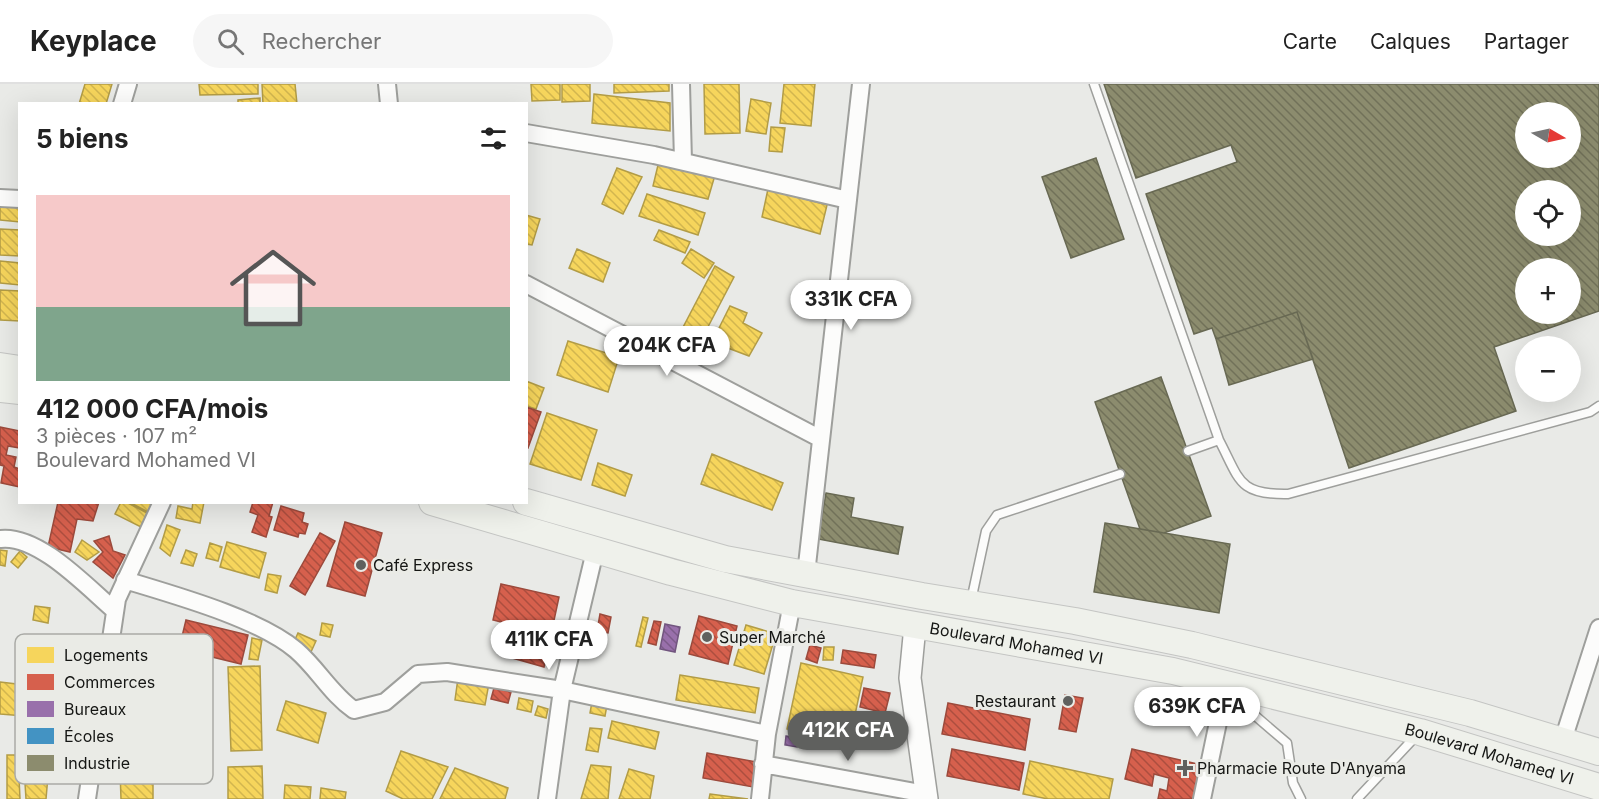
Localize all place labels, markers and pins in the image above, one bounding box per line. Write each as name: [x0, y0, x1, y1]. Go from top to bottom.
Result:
pin: 331K CFA: [789, 280, 913, 331]
pin: 204K CFA: [605, 326, 729, 377]
place label: Café Express: [373, 555, 473, 575]
marker: Café Express: [354, 558, 368, 572]
pin: 411K CFA: [487, 620, 611, 671]
place label: Super Marché: [719, 627, 826, 647]
marker: Super Marché: [700, 630, 714, 644]
pin: 639K CFA: [1135, 687, 1259, 738]
place label: Restaurant: [975, 691, 1056, 711]
marker: Restaurant: [1061, 694, 1075, 708]
pin: 412K CFA: [786, 711, 910, 762]
place label: Pharmacie Route D'Anyama: [1197, 758, 1406, 778]
marker: Pharmacie Route D'Anyama: [1178, 761, 1192, 775]

